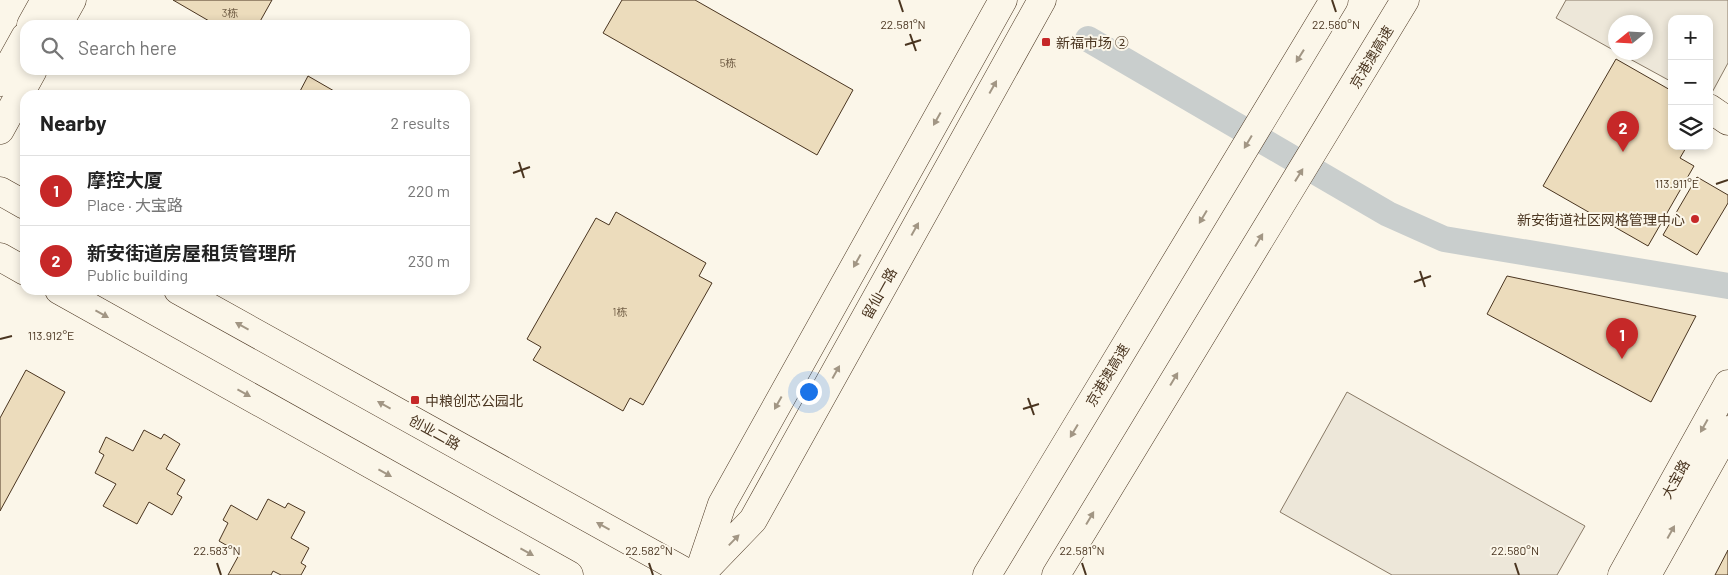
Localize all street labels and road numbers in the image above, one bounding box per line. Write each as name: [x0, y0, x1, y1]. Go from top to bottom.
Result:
street label: 京港澳高速: [1346, 23, 1396, 91]
street label: 留仙一路: [858, 264, 900, 322]
street label: 京港澳高速: [1082, 341, 1132, 409]
street label: 创业二路: [406, 411, 464, 453]
street label: 大宝路: [1657, 457, 1693, 501]

